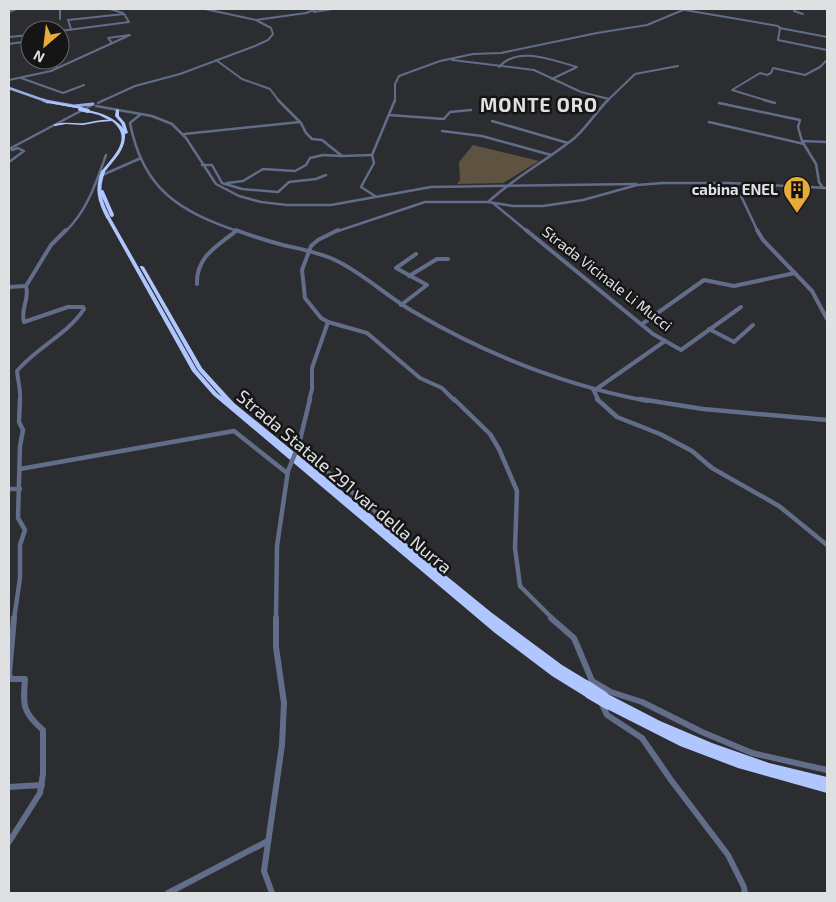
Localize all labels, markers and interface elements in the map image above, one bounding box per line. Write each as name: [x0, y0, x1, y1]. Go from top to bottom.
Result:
north arrow: [20, 20, 70, 70]
text: N: [30, 47, 47, 67]
district label: MONTE ORO: [480, 93, 598, 116]
building icon: cabina ENEL: [782, 175, 812, 214]
place label: cabina ENEL: [692, 180, 778, 198]
street label: Strada Vicinale Li Mucci: [539, 222, 676, 334]
street label: Strada Statale 291 var della Nurra: [233, 385, 457, 578]

